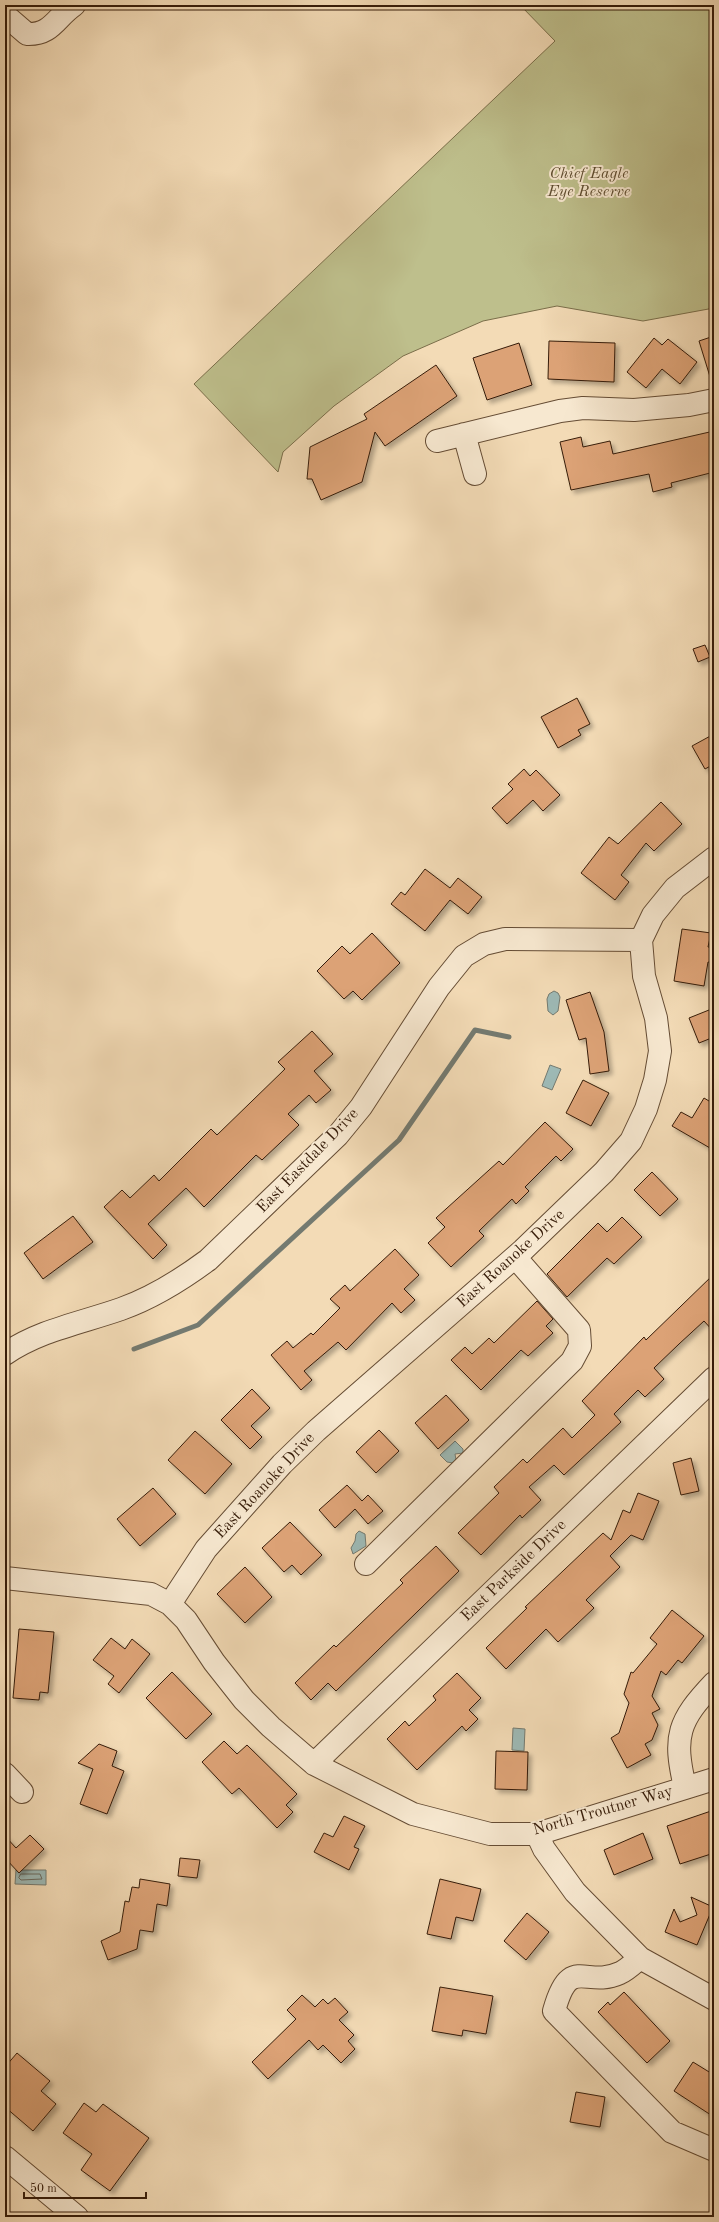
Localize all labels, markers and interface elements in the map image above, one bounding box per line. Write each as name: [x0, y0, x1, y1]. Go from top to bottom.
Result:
park label: Chief Eagle Eye Reserve: [547, 166, 631, 200]
street label: East Eastdale Drive: [254, 1106, 362, 1216]
street label: East Roanoke Drive: [454, 1207, 568, 1311]
street label: East Roanoke Drive: [212, 1430, 318, 1542]
street label: East Parkside Drive: [459, 1517, 569, 1625]
street label: North Troutner Way: [531, 1783, 675, 1839]
scale bar: [24, 2174, 146, 2200]
text: 50 m: [30, 2182, 57, 2195]

